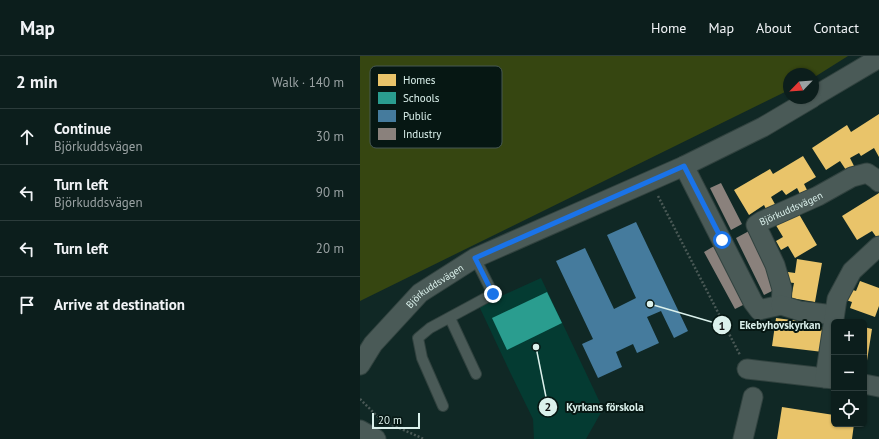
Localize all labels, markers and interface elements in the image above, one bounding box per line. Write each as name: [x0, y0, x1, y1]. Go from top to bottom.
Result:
text: Map: [20, 16, 55, 40]
text: Home: [651, 19, 686, 37]
text: Map: [708, 19, 734, 37]
text: About: [756, 19, 792, 37]
text: Contact: [814, 19, 859, 37]
legend: [370, 66, 502, 148]
north arrow: [783, 68, 819, 104]
text: 2 min: [16, 71, 57, 93]
text: Homes: [403, 73, 436, 87]
text: Walk · 140 m: [272, 74, 344, 91]
text: Schools: [403, 91, 440, 105]
text: Public: [403, 109, 432, 123]
text: Continue: [54, 119, 111, 138]
icon: ahead: [16, 126, 38, 148]
text: Industry: [403, 127, 442, 141]
text: 30 m: [316, 128, 344, 145]
text: Björkuddsvägen: [54, 138, 143, 155]
text: Turn left: [54, 175, 108, 194]
icon: left: [16, 182, 38, 204]
text: 90 m: [316, 184, 344, 201]
street label: Björkuddsvägen: [757, 189, 825, 228]
text: Björkuddsvägen: [54, 194, 143, 211]
route start: [713, 231, 731, 249]
icon: left: [16, 238, 38, 260]
text: Turn left: [54, 239, 108, 258]
text: 20 m: [316, 240, 344, 257]
street label: Björkuddsvägen: [403, 261, 466, 311]
route end: [484, 285, 502, 303]
icon: arrive: [16, 294, 38, 316]
text: Arrive at destination: [54, 295, 185, 314]
callout: Ekebyhovskyrkan: [712, 314, 829, 337]
text: 1: [719, 318, 725, 333]
text: Ekebyhovskyrkan: [740, 318, 820, 332]
map controls: [831, 319, 867, 427]
button: +: [831, 319, 867, 355]
button: −: [831, 355, 867, 391]
button: locate: [831, 391, 867, 427]
callout: Kyrkans förskola: [538, 396, 651, 419]
text: 2: [545, 399, 551, 414]
text: Kyrkans förskola: [566, 400, 644, 414]
scale bar: [372, 411, 420, 430]
text: 20 m: [378, 413, 402, 427]

